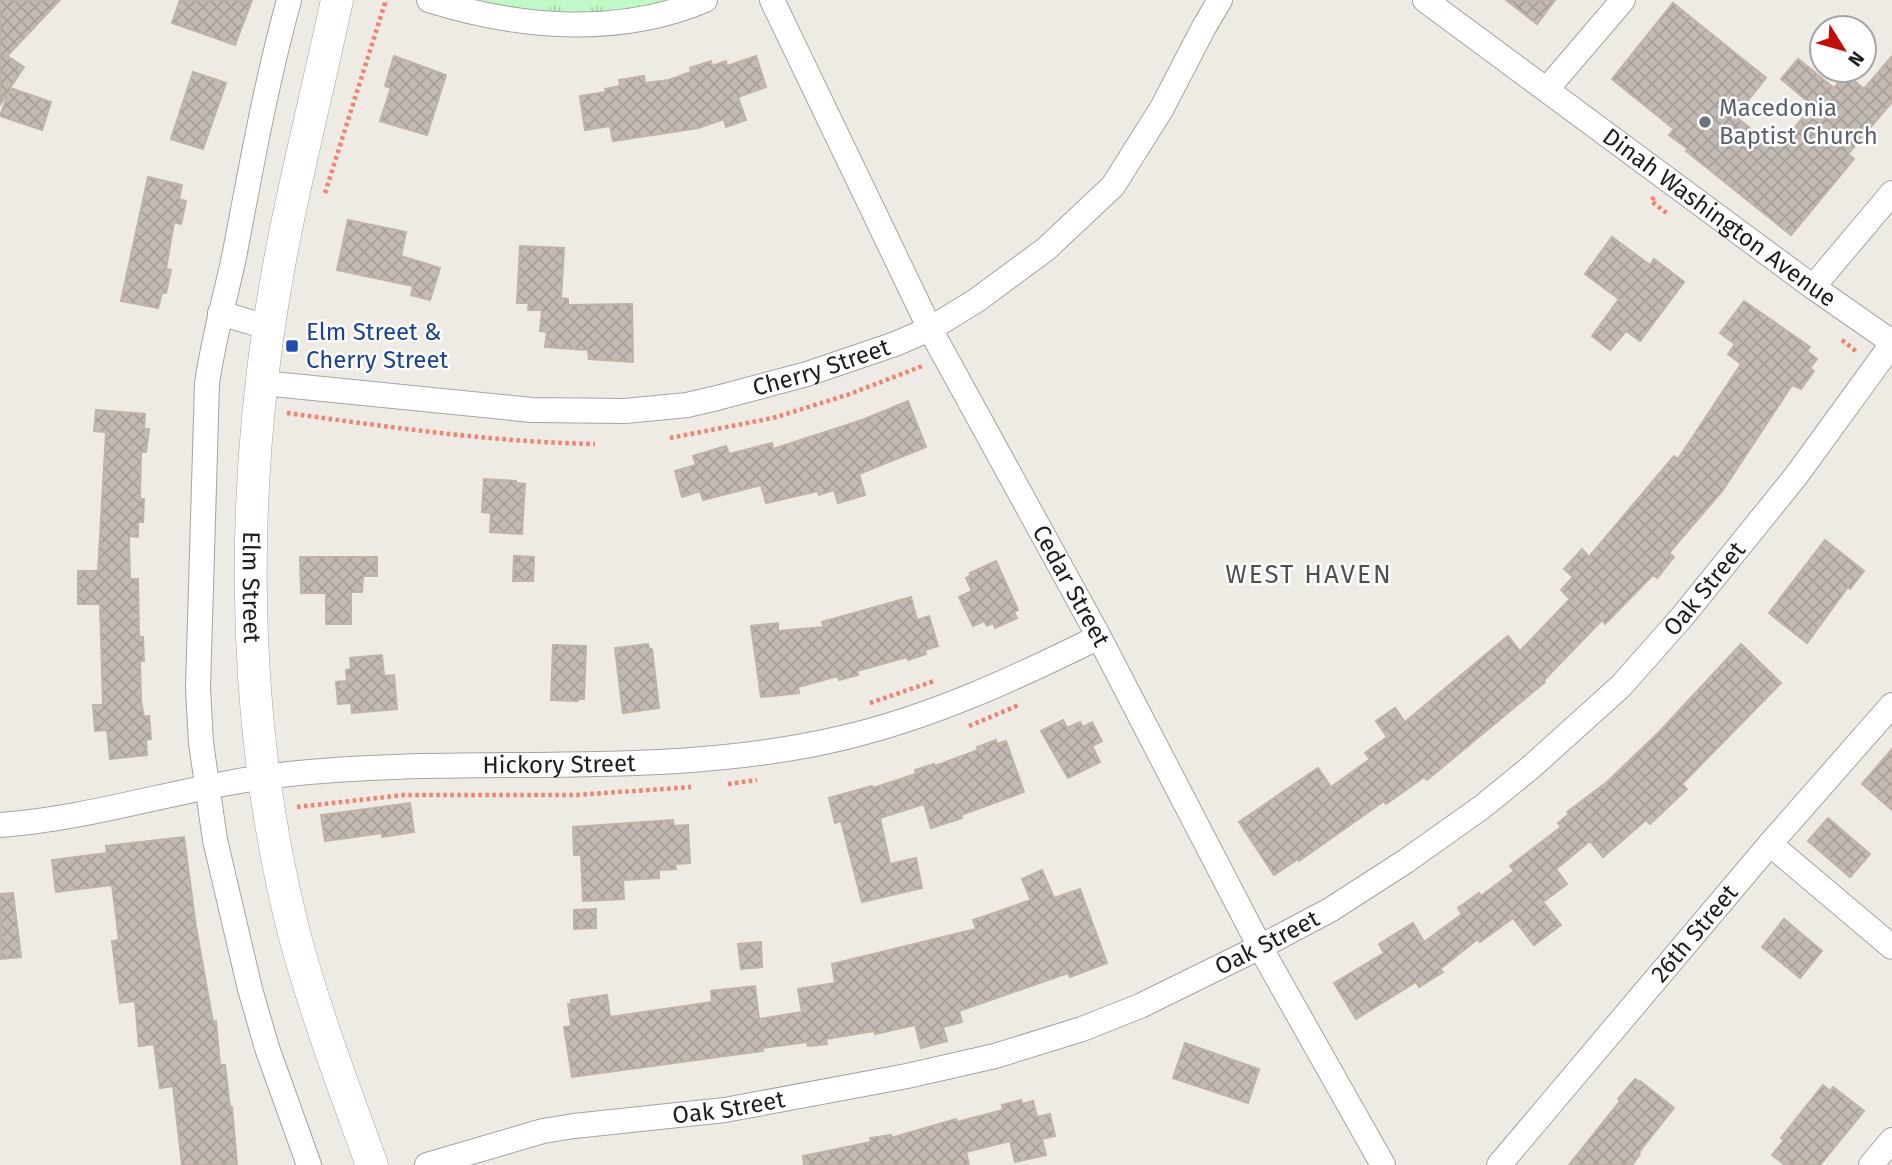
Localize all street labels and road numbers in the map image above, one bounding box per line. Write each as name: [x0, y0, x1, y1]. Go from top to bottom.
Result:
street label: Dinah Washington Avenue: [1597, 122, 1841, 313]
street label: Cherry Street: [750, 333, 894, 402]
street label: Cedar Street: [1026, 520, 1116, 652]
street label: Elm Street: [237, 531, 266, 644]
street label: Oak Street: [1658, 536, 1751, 642]
street label: Hickory Street: [482, 749, 637, 779]
street label: 26th Street: [1645, 879, 1744, 988]
street label: Oak Street: [1210, 904, 1324, 981]
street label: Oak Street: [671, 1085, 787, 1129]

